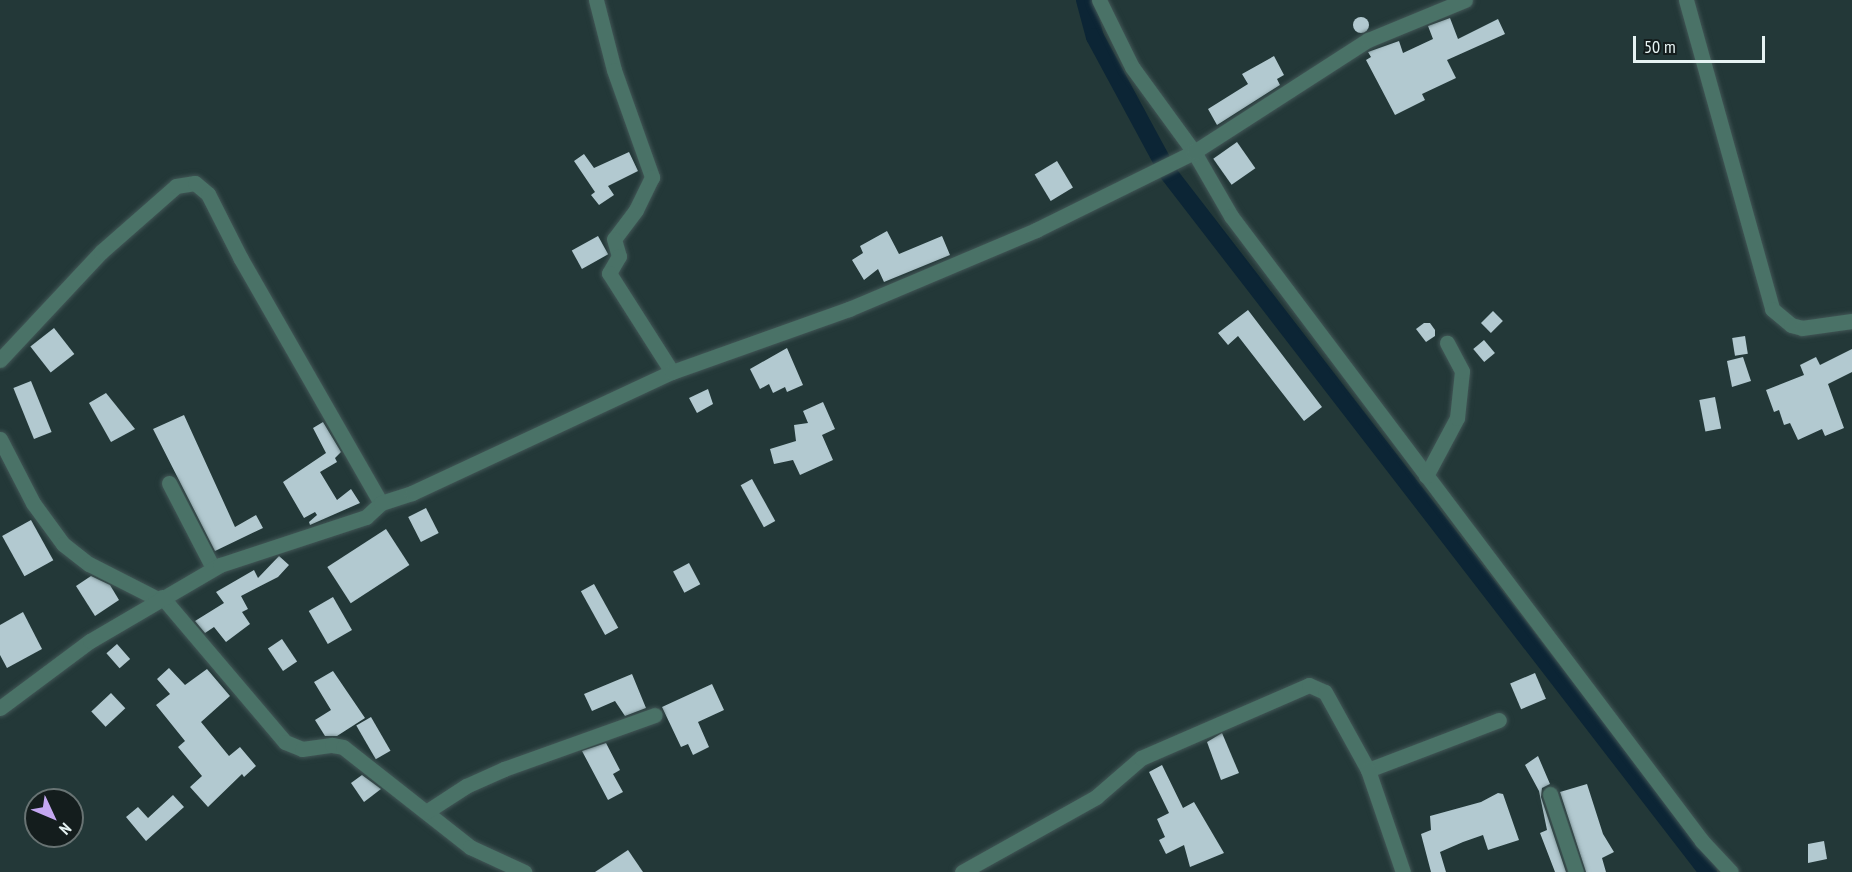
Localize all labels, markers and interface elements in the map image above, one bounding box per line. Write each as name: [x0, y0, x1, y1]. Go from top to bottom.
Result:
scale bar: [1636, 24, 1768, 62]
text: 50 m: [1644, 35, 1676, 58]
north arrow: [24, 788, 84, 848]
text: N: [55, 819, 76, 839]

